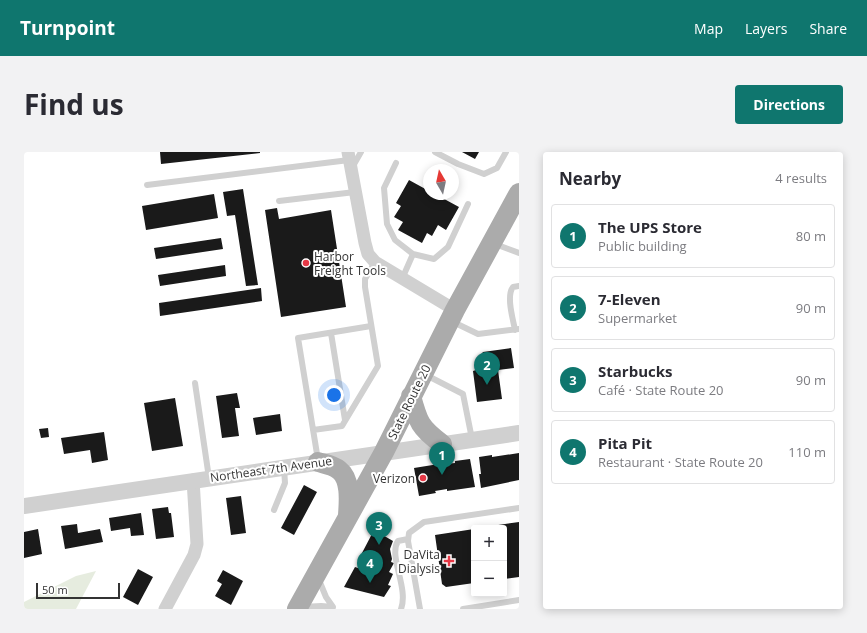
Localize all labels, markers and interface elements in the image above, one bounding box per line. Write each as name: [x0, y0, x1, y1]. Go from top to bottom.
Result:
text: Turnpoint: [20, 15, 115, 41]
text: Map: [694, 19, 723, 38]
text: Layers: [745, 19, 787, 38]
text: Share: [809, 19, 847, 38]
text: Find us: [24, 85, 124, 123]
button: Directions: [735, 85, 843, 124]
north arrow: [423, 164, 459, 200]
text: Nearby: [559, 167, 621, 190]
text: 4 results: [775, 169, 827, 187]
text: The UPS Store: [598, 217, 702, 237]
text: 1: [569, 227, 577, 245]
text: 80 m: [796, 227, 826, 245]
text: Public building: [598, 237, 687, 255]
place label: Harbor Freight Tools: [314, 248, 386, 279]
marker: Harbor Freight Tools: [301, 258, 311, 268]
text: 7-Eleven: [598, 289, 661, 309]
text: 2: [569, 299, 577, 317]
text: 90 m: [796, 299, 826, 317]
text: Supermarket: [598, 309, 677, 327]
pin: 2: [474, 352, 500, 385]
text: Starbucks: [598, 361, 672, 381]
street label: State Route 20: [383, 362, 435, 442]
text: 3: [569, 371, 577, 389]
text: 90 m: [796, 371, 826, 389]
text: Café · State Route 20: [598, 381, 724, 399]
your location: [324, 385, 344, 405]
text: Pita Pit: [598, 433, 652, 453]
pin: 1: [429, 442, 455, 475]
text: 4: [569, 443, 577, 461]
text: 110 m: [788, 443, 826, 461]
street label: Northeast 7th Avenue: [209, 452, 333, 486]
text: Restaurant · State Route 20: [598, 453, 763, 471]
place label: Verizon: [373, 470, 415, 487]
marker: Verizon: [418, 473, 428, 483]
pin: 3: [366, 512, 392, 545]
map controls: [471, 525, 507, 597]
button: +: [471, 525, 507, 561]
place label: DaVita Dialysis: [398, 546, 440, 577]
pin: 4: [357, 550, 383, 583]
marker: DaVita Dialysis: [443, 555, 455, 567]
button: −: [471, 561, 507, 597]
scale bar: [36, 581, 120, 600]
text: 50 m: [42, 582, 68, 597]

